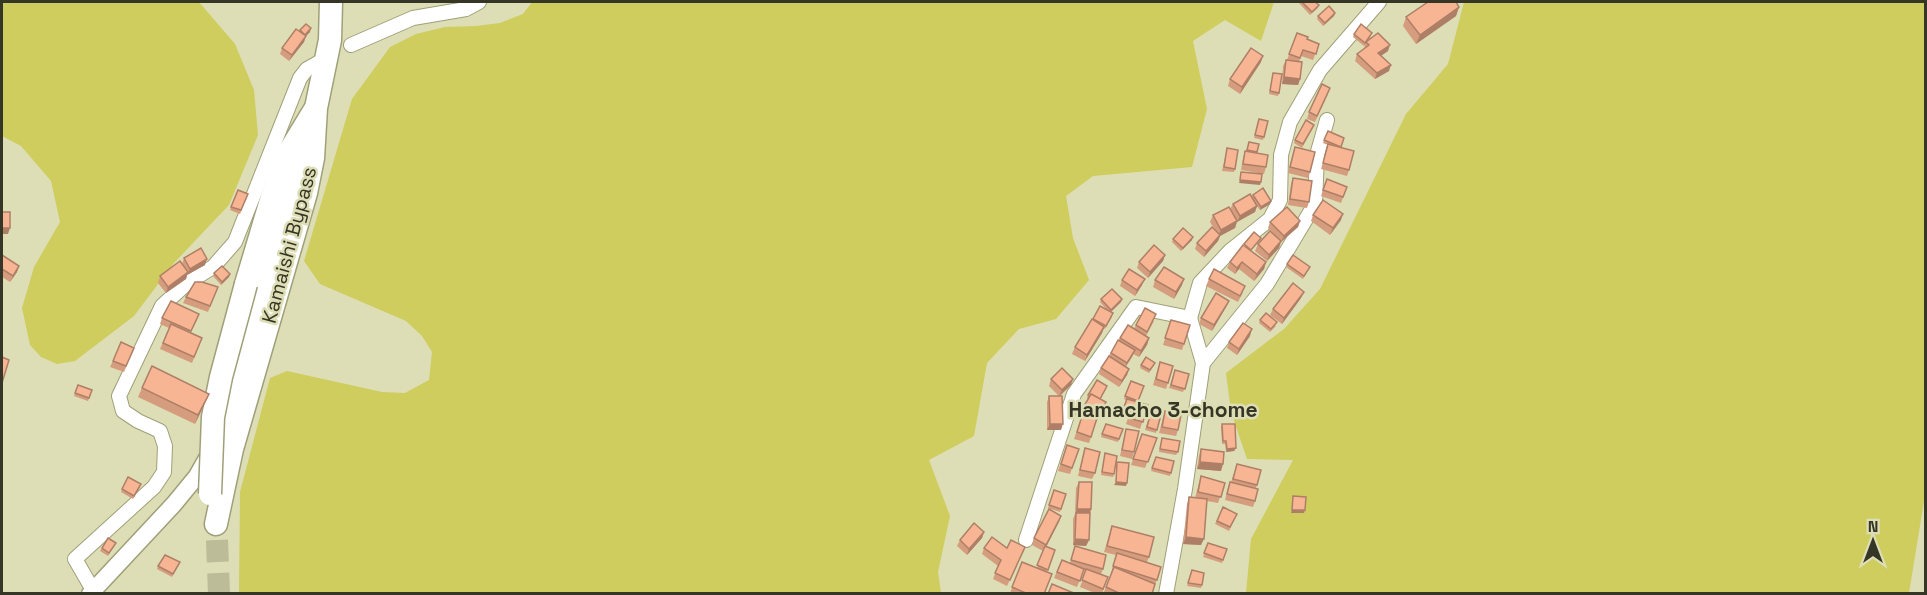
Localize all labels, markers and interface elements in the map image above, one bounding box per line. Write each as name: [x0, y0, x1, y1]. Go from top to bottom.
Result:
street label: Kamaishi Bypass: [256, 164, 322, 326]
district label: Hamacho 3-chome: [1068, 396, 1258, 423]
north arrow: [1843, 511, 1903, 571]
text: N: [1868, 516, 1878, 537]

